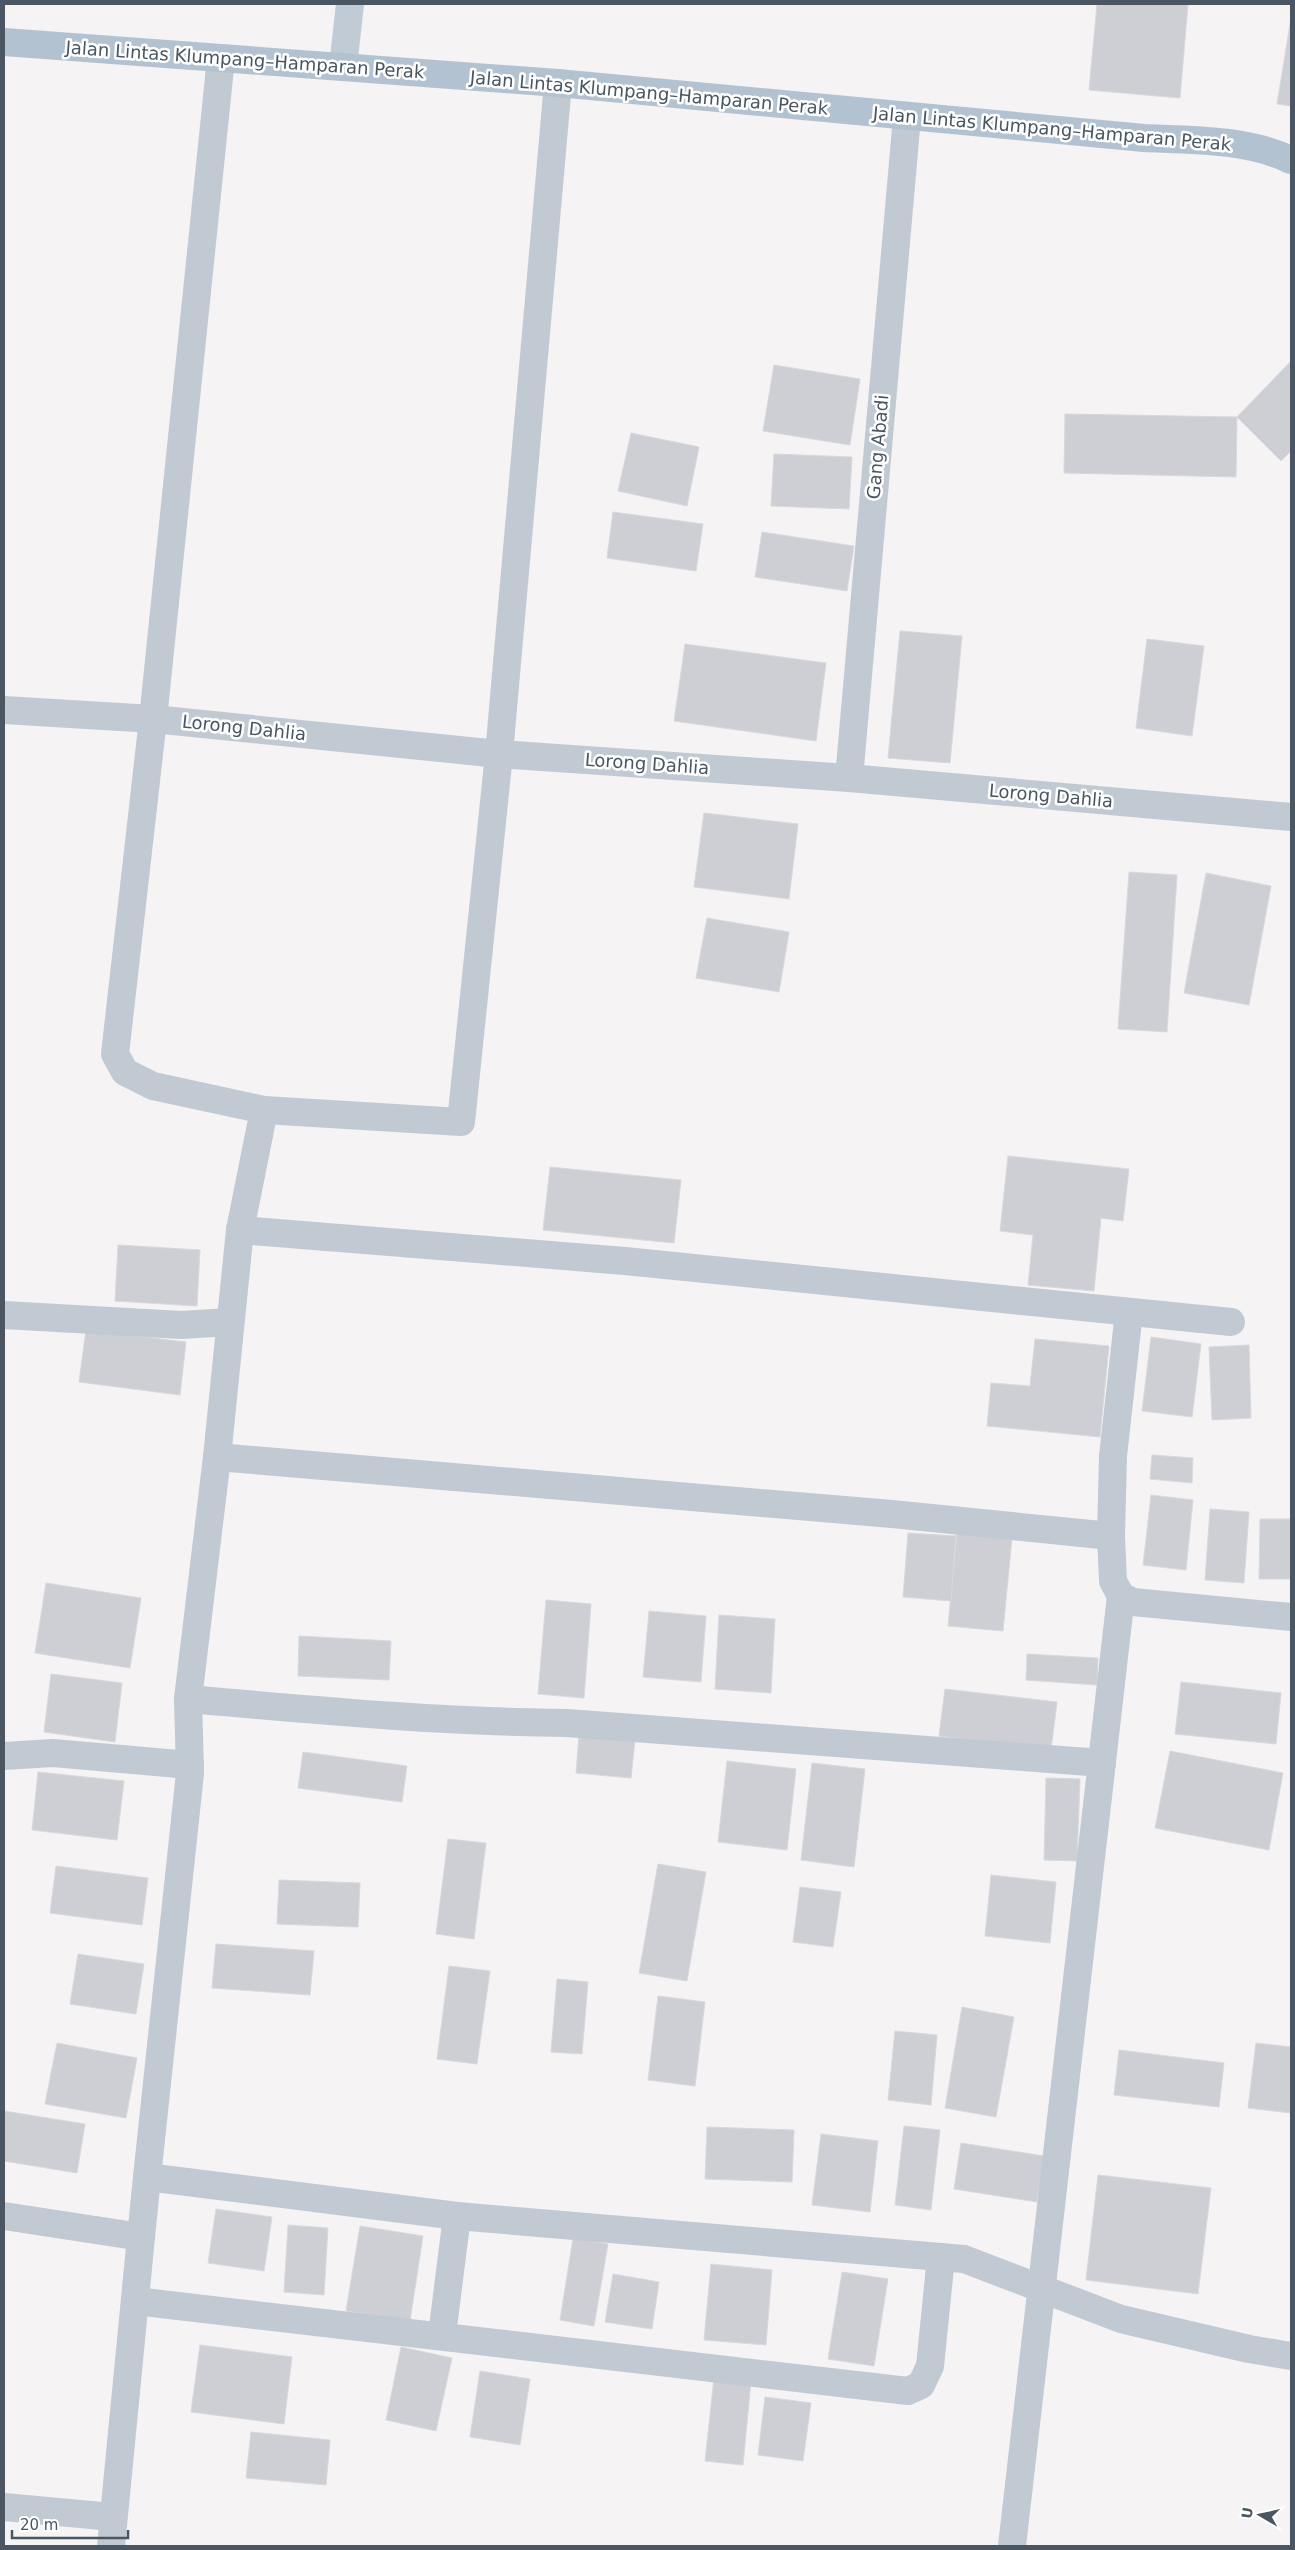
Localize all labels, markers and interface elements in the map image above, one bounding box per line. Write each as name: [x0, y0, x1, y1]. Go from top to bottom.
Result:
street label: Jalan Lintas Klumpang–Hamparan Perak: [64, 36, 426, 83]
street label: Jalan Lintas Klumpang–Hamparan Perak: [468, 66, 830, 119]
street label: Jalan Lintas Klumpang–Hamparan Perak: [871, 102, 1233, 155]
street label: Gang Abadi: [862, 394, 893, 500]
street label: Lorong Dahlia: [181, 711, 307, 744]
street label: Lorong Dahlia: [584, 749, 710, 778]
street label: Lorong Dahlia: [988, 780, 1114, 811]
north arrow: [1235, 2490, 1285, 2540]
text: U: [1238, 2506, 1256, 2520]
scale bar: [12, 2508, 129, 2540]
text: 20 m: [20, 2516, 58, 2534]

